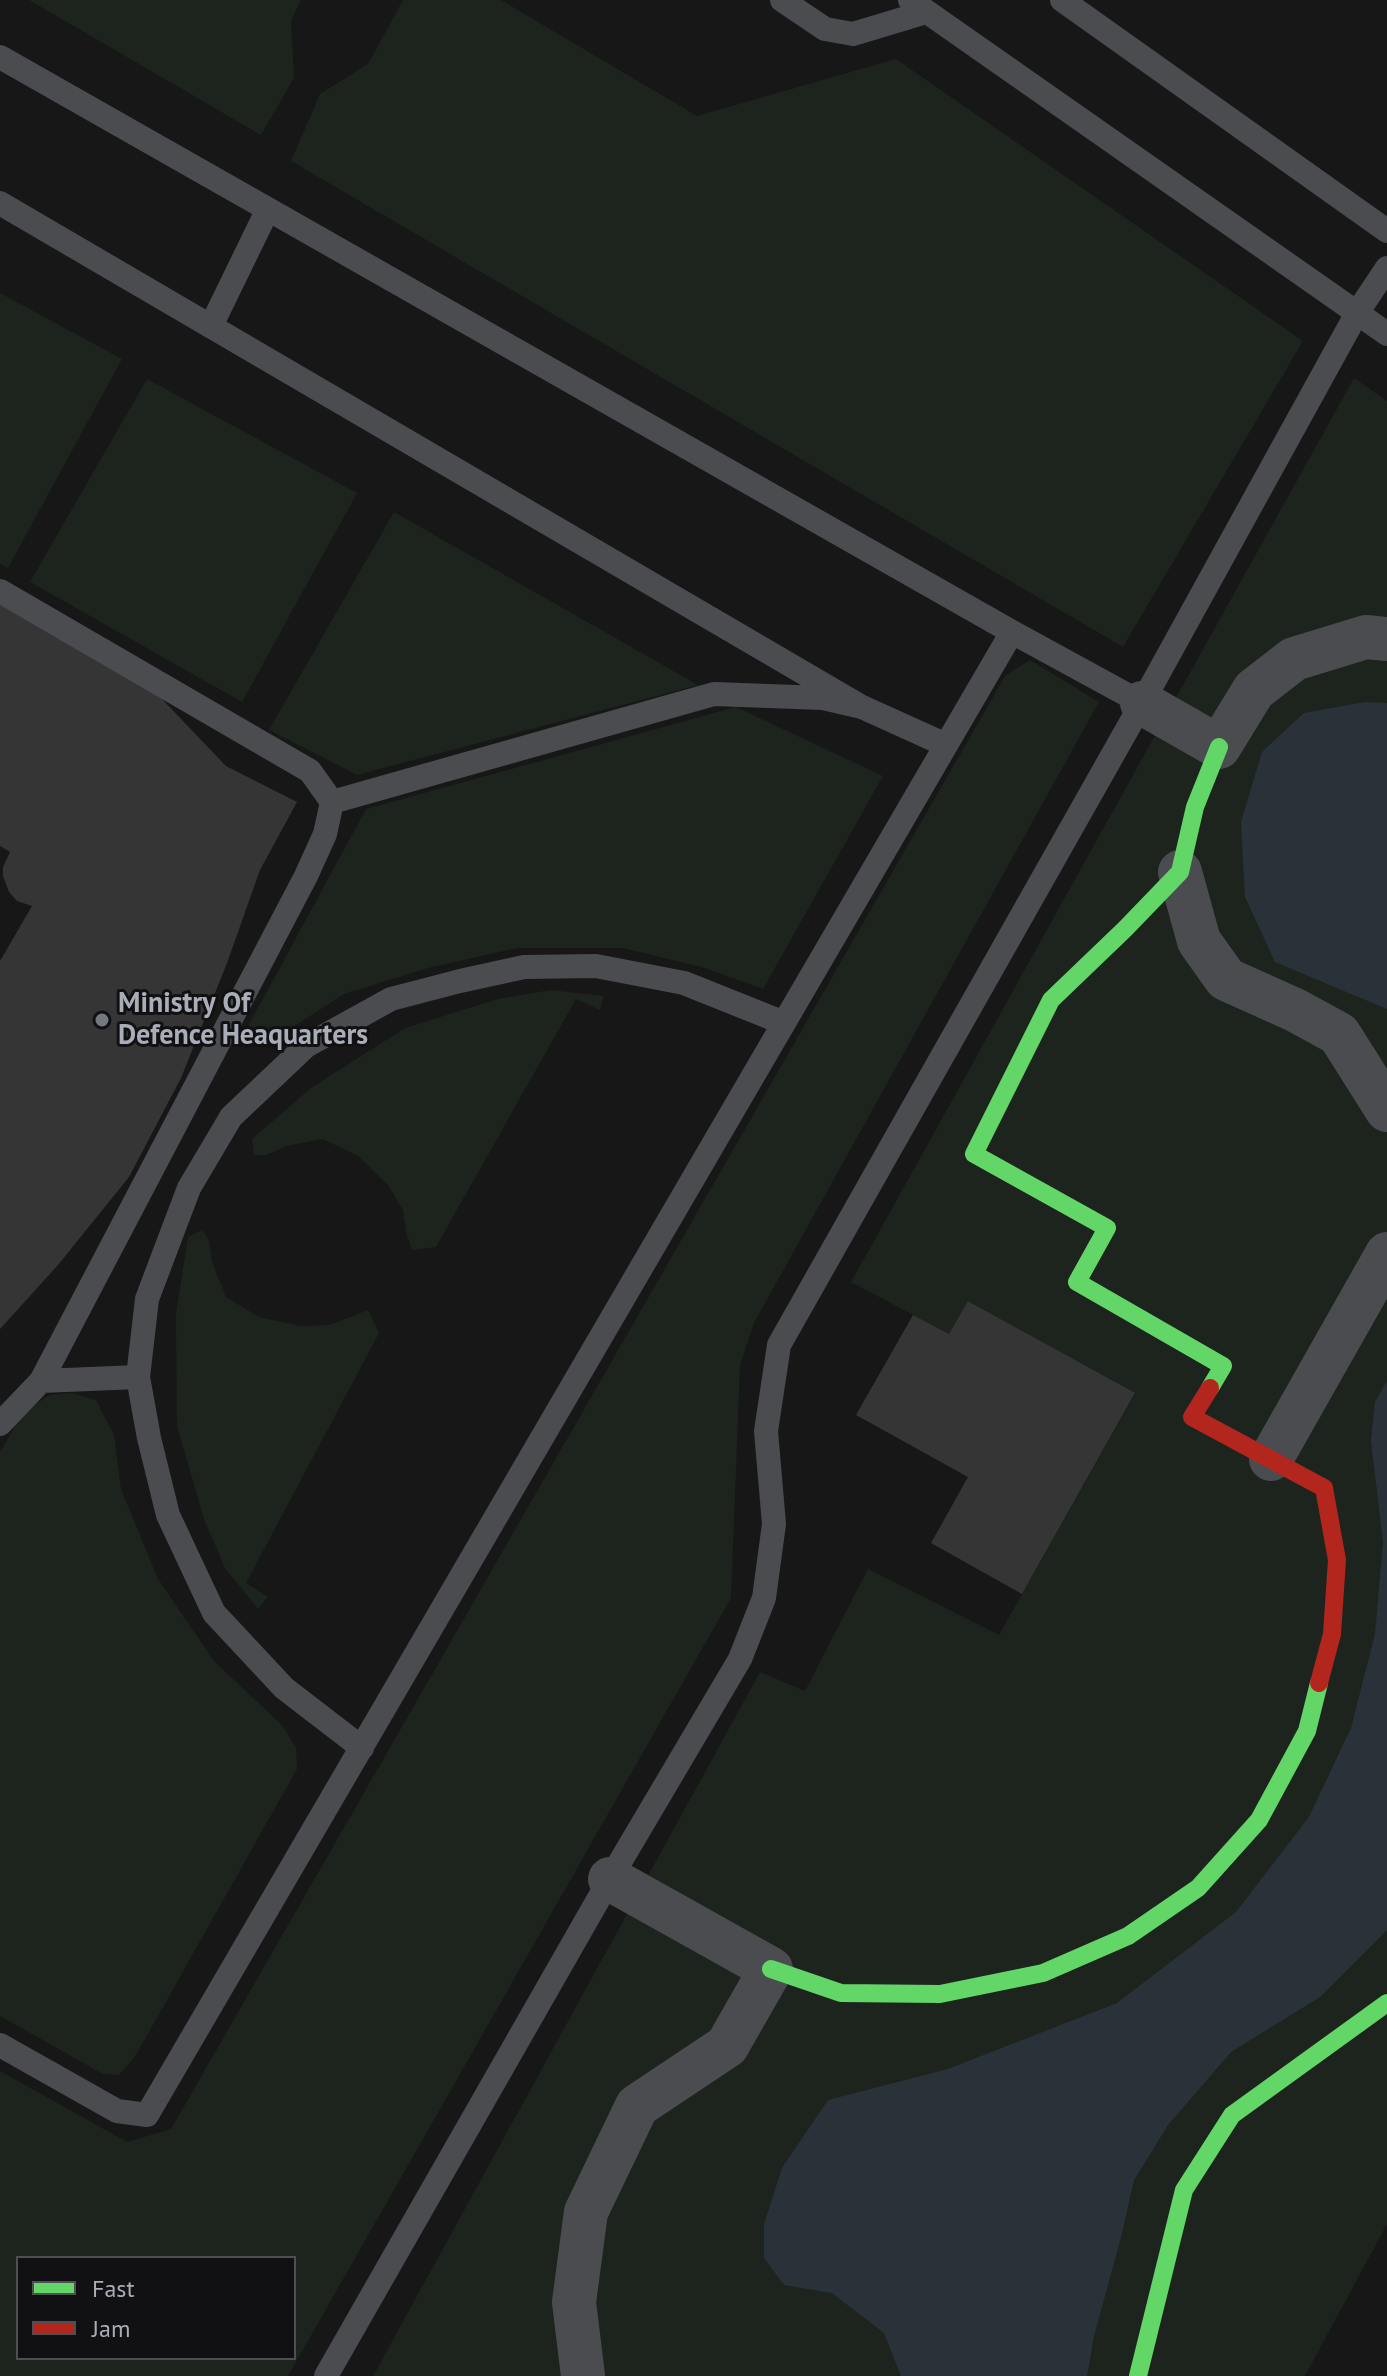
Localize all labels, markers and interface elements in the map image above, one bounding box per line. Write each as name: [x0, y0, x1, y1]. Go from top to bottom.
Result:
place label: Ministry Of Defence Heaquarters: [118, 987, 368, 1053]
marker: Ministry Of Defence Heaquarters: [93, 1011, 111, 1029]
legend: [16, 2256, 296, 2360]
text: Fast: [92, 2273, 135, 2304]
text: Jam: [92, 2313, 130, 2344]

